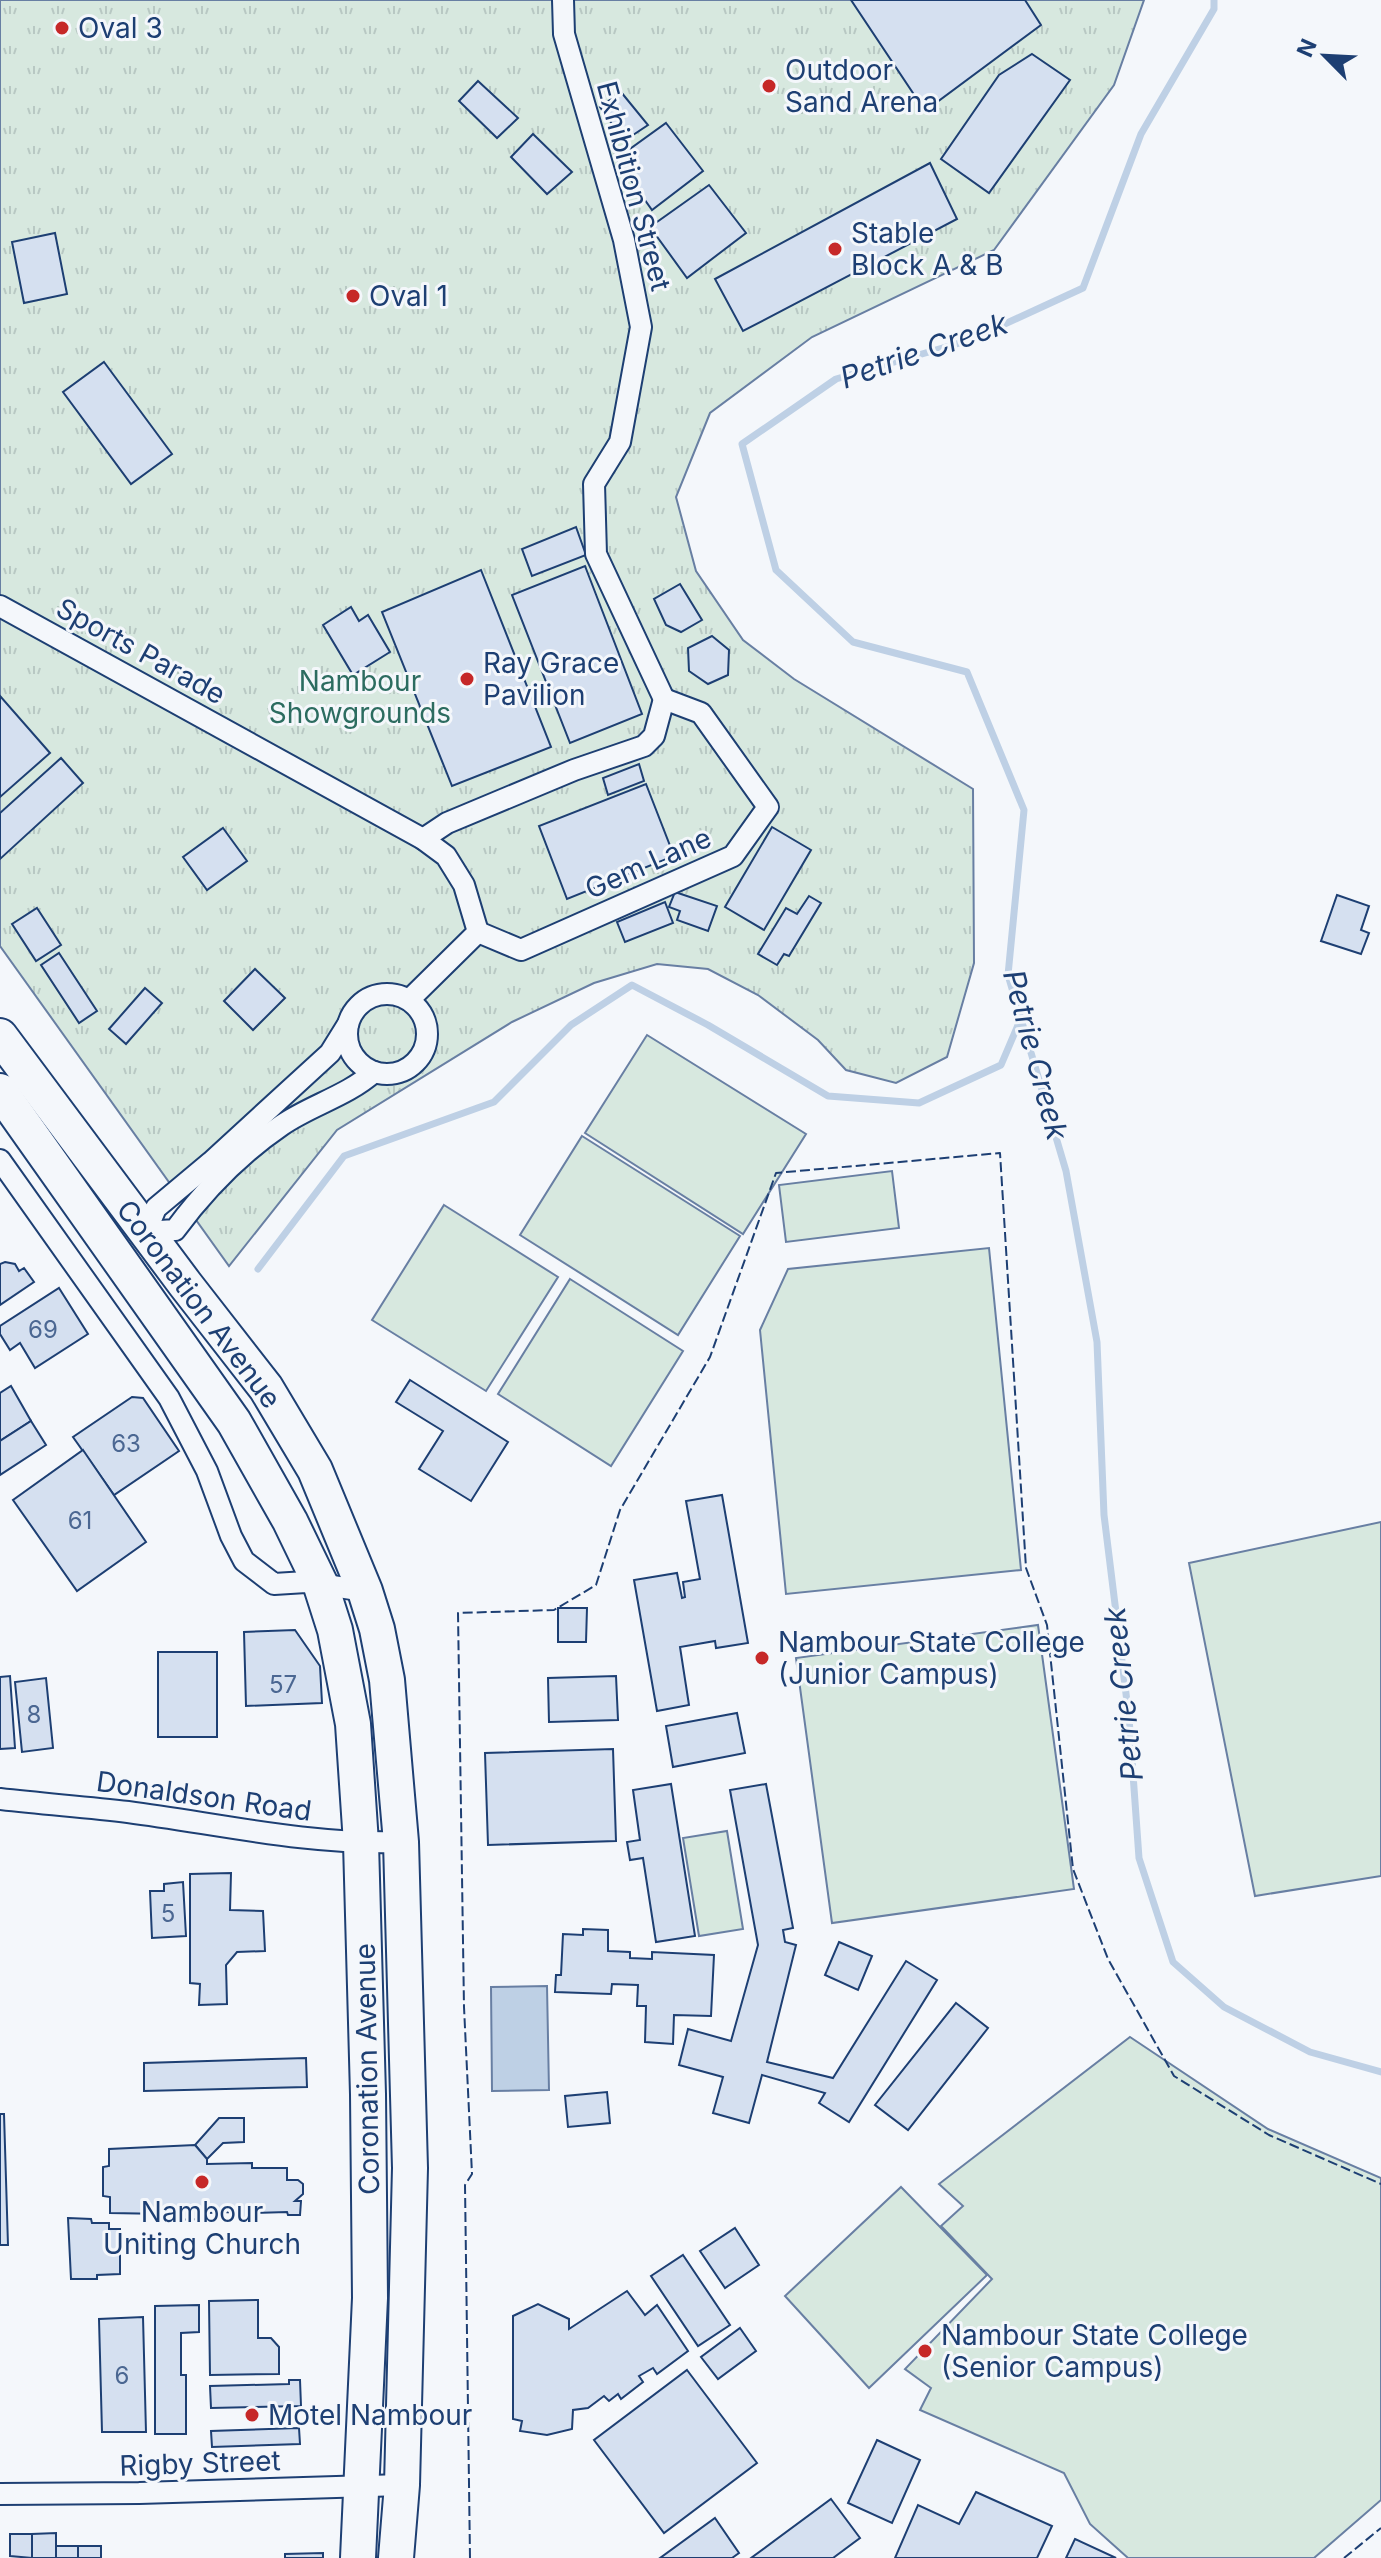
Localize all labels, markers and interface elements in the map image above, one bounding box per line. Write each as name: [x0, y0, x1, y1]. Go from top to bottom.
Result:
place label: Oval 3: [78, 11, 163, 45]
north arrow: [1285, 16, 1365, 96]
marker: Oval 3: [53, 19, 71, 37]
text: N: [1291, 35, 1322, 61]
place label: Outdoor Sand Arena: [785, 53, 938, 119]
street label: Exhibition Street: [590, 77, 678, 295]
marker: Outdoor Sand Arena: [760, 77, 778, 95]
place label: Stable Block A & B: [851, 216, 1004, 282]
marker: Stable Block A & B: [826, 240, 844, 258]
place label: Oval 1: [369, 279, 448, 313]
marker: Oval 1: [344, 287, 362, 305]
water label: Petrie Creek: [835, 304, 1013, 395]
street label: Sports Parade: [51, 591, 231, 711]
place label: Ray Grace Pavilion: [483, 646, 619, 712]
park label: Nambour Showgrounds: [269, 664, 451, 730]
marker: Ray Grace Pavilion: [458, 670, 476, 688]
street label: Gem Lane: [580, 820, 716, 906]
water label: Petrie Creek: [996, 966, 1076, 1144]
street label: Coronation Avenue: [110, 1193, 288, 1415]
house number: 69: [28, 1315, 58, 1344]
house number: 63: [111, 1429, 141, 1458]
house number: 61: [68, 1506, 92, 1535]
water label: Petrie Creek: [1096, 1605, 1150, 1783]
place label: Nambour State College (Junior Campus): [778, 1625, 1085, 1691]
marker: Nambour State College (Junior Campus): [753, 1649, 771, 1667]
house number: 57: [269, 1670, 297, 1699]
house number: 8: [27, 1700, 41, 1729]
street label: Donaldson Road: [94, 1764, 314, 1828]
house number: 5: [161, 1899, 175, 1928]
street label: Coronation Avenue: [348, 1943, 386, 2195]
marker: Nambour Uniting Church: [193, 2173, 211, 2191]
place label: Nambour Uniting Church: [103, 2195, 301, 2261]
place label: Nambour State College (Senior Campus): [941, 2318, 1248, 2384]
marker: Nambour State College (Senior Campus): [916, 2342, 934, 2360]
house number: 6: [115, 2361, 129, 2390]
place label: Motel Nambour: [268, 2398, 472, 2432]
marker: Motel Nambour: [243, 2406, 261, 2424]
street label: Rigby Street: [119, 2443, 281, 2483]

